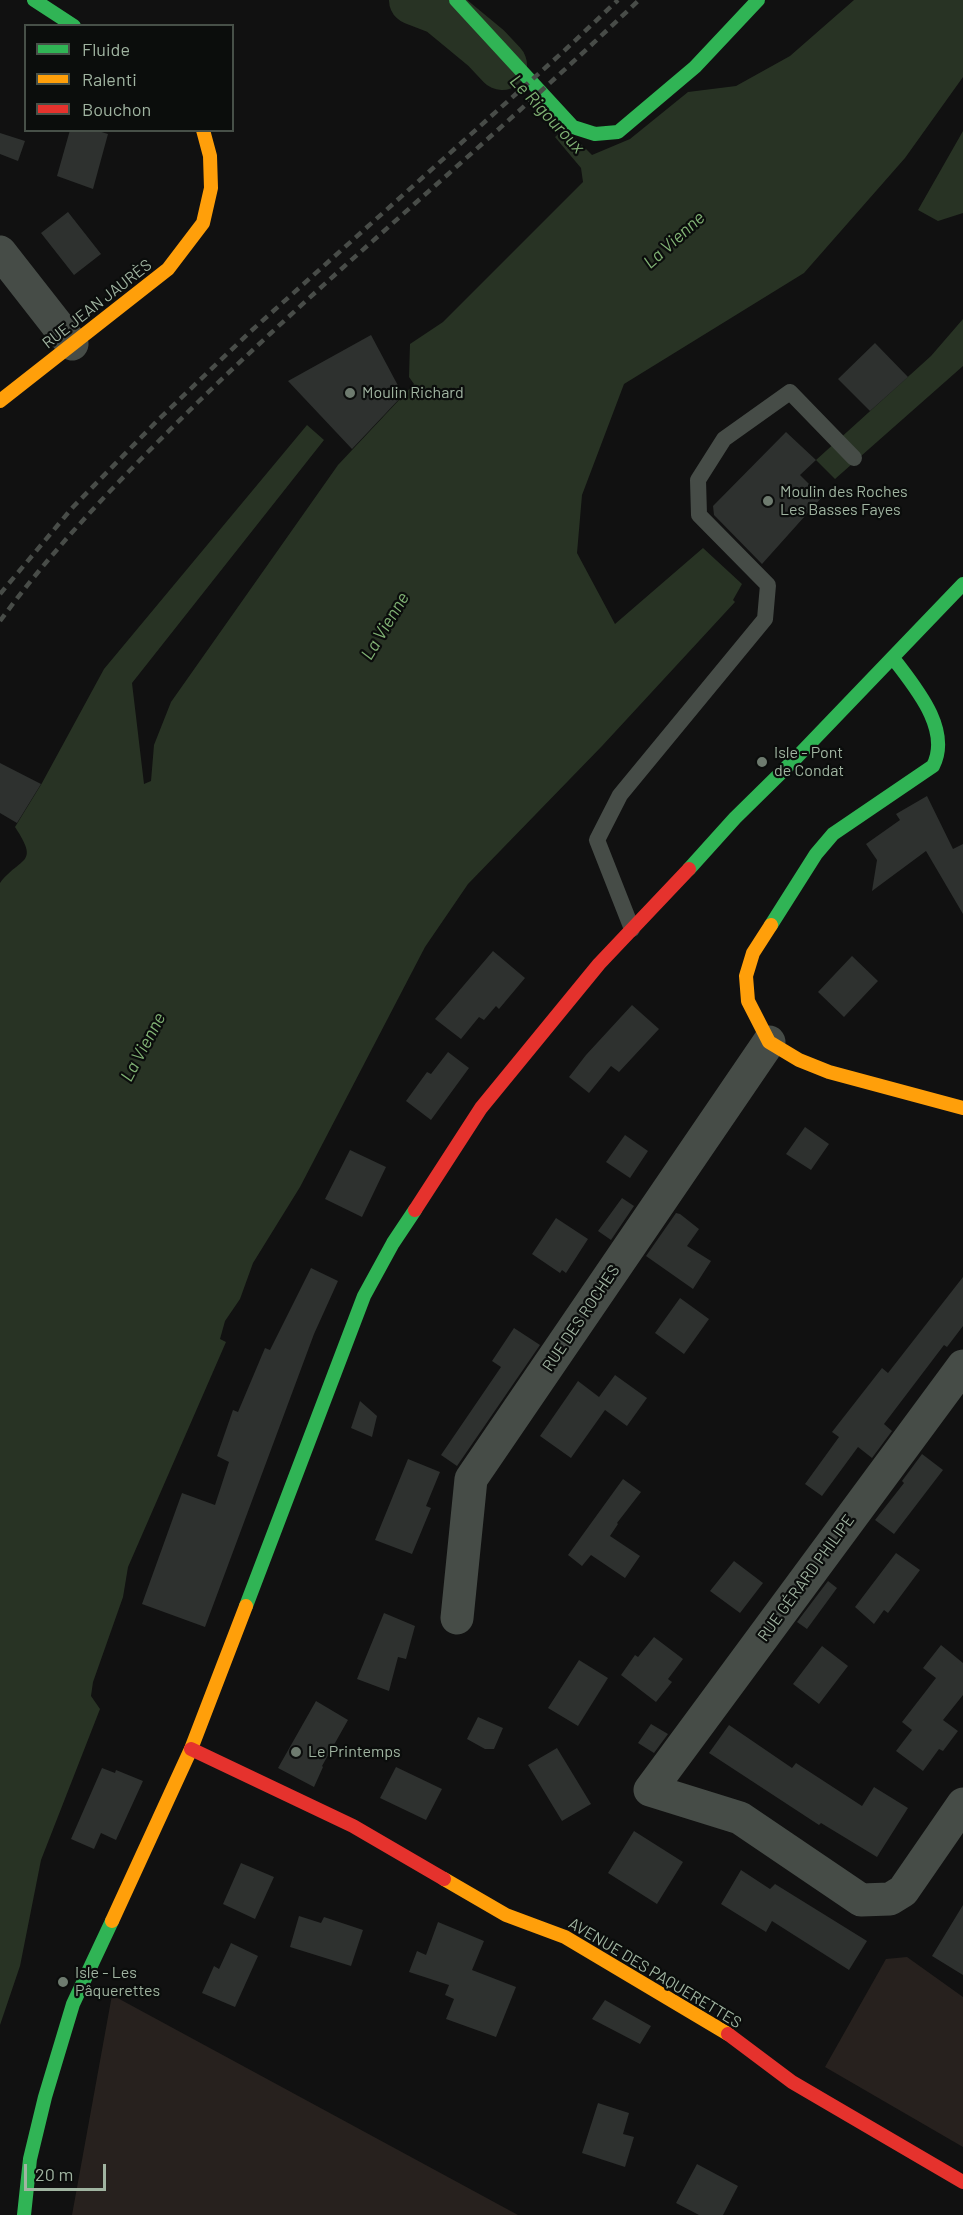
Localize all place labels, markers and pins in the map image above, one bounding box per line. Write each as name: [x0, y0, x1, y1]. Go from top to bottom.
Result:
place label: Moulin Richard: [362, 383, 464, 403]
marker: Moulin Richard: [343, 386, 357, 400]
place label: Moulin des Roches Les Basses Fayes: [780, 482, 908, 520]
marker: Moulin des Roches Les Basses Fayes: [761, 494, 775, 508]
place label: Isle - Pont de Condat: [774, 743, 844, 781]
marker: Isle - Pont de Condat: [755, 755, 769, 769]
place label: Le Printemps: [308, 1742, 401, 1762]
marker: Le Printemps: [289, 1745, 303, 1759]
place label: Isle - Les Pâquerettes: [75, 1963, 160, 2001]
marker: Isle - Les Pâquerettes: [56, 1975, 70, 1989]

